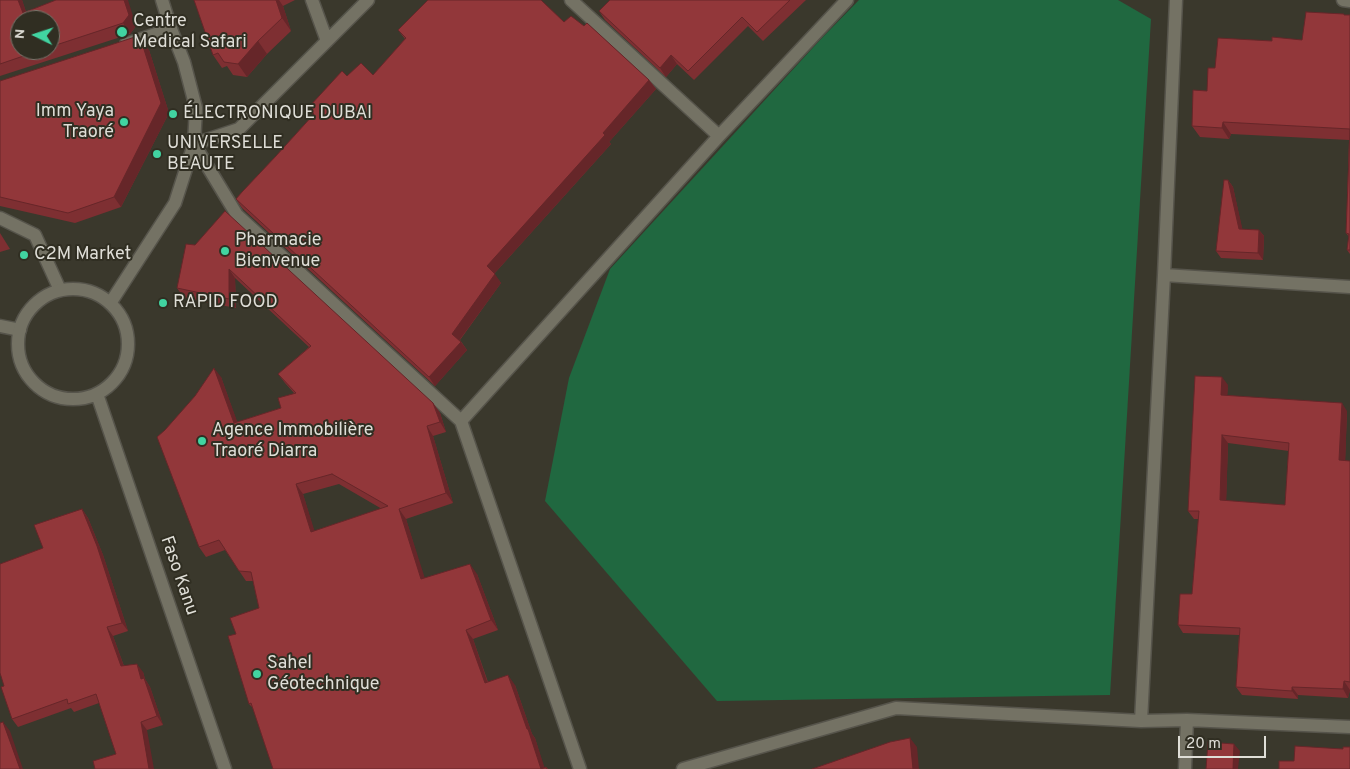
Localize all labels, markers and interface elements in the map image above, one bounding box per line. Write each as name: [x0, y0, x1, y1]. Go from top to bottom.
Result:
north arrow: [10, 10, 60, 60]
place label: Centre Medical Safari: [133, 11, 247, 54]
marker: Centre Medical Safari: [115, 25, 129, 39]
text: N: [12, 28, 29, 40]
place label: Imm Yaya Traoré: [36, 101, 114, 144]
place label: ÉLECTRONIQUE DUBAI: [183, 103, 372, 125]
marker: ÉLECTRONIQUE DUBAI: [167, 108, 179, 120]
marker: Imm Yaya Traoré: [118, 116, 130, 128]
place label: UNIVERSELLE BEAUTE: [167, 133, 283, 176]
marker: UNIVERSELLE BEAUTE: [151, 148, 163, 160]
place label: Pharmacie Bienvenue: [235, 230, 322, 272]
place label: C2M Market: [34, 244, 131, 266]
marker: Pharmacie Bienvenue: [219, 245, 231, 257]
marker: C2M Market: [18, 249, 30, 261]
place label: RAPID FOOD: [173, 292, 278, 314]
marker: RAPID FOOD: [157, 297, 169, 309]
place label: Agence Immobilière Traoré Diarra: [212, 420, 373, 462]
marker: Agence Immobilière Traoré Diarra: [196, 435, 208, 447]
street label: Faso Kanu: [154, 534, 202, 618]
place label: Sahel Géotechnique: [267, 653, 379, 696]
marker: Sahel Géotechnique: [251, 668, 263, 680]
scale bar: [1180, 726, 1268, 758]
text: 20 m: [1186, 735, 1221, 754]

